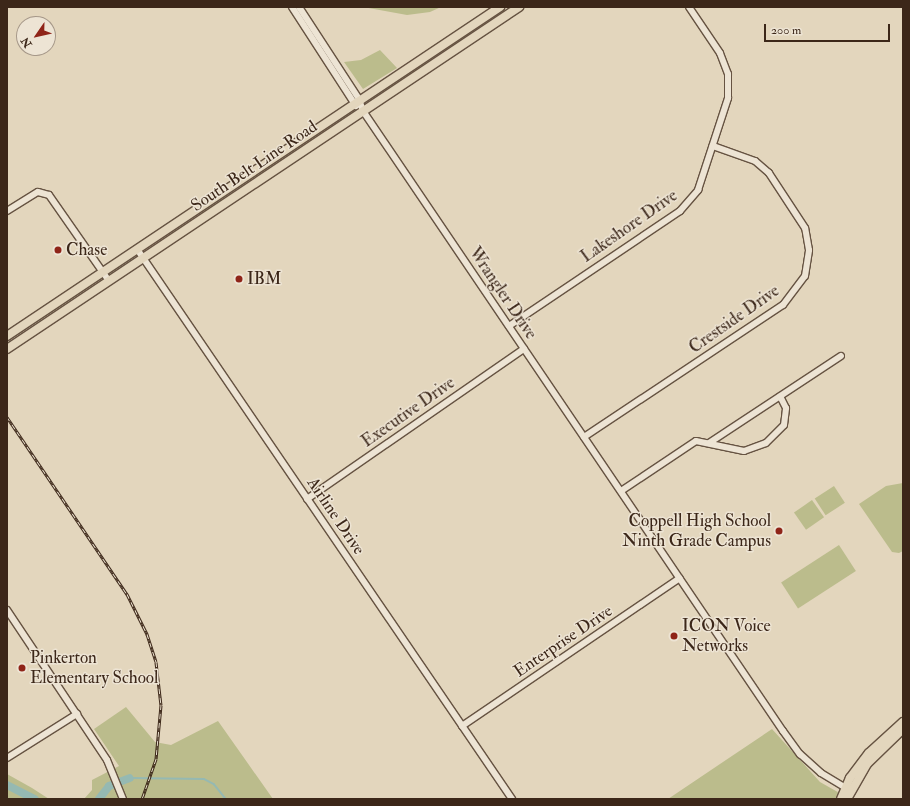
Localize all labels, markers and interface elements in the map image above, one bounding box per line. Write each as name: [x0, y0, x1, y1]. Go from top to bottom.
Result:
north arrow: [16, 16, 56, 56]
scale bar: [766, 16, 892, 42]
text: 200 m: [771, 23, 801, 38]
text: N: [18, 35, 35, 50]
street label: South Belt Line Road: [187, 116, 321, 216]
street label: Lakeshore Drive: [577, 185, 681, 267]
place label: Chase: [66, 240, 107, 260]
street label: Wrangler Drive: [465, 243, 541, 343]
marker: Chase: [53, 245, 63, 255]
place label: IBM: [247, 269, 281, 289]
marker: IBM: [234, 274, 244, 284]
street label: Crestside Drive: [685, 280, 783, 358]
street label: Executive Drive: [357, 372, 459, 452]
street label: Airline Drive: [303, 473, 369, 559]
place label: Coppell High School Ninth Grade Campus: [622, 511, 771, 551]
marker: Coppell High School Ninth Grade Campus: [774, 526, 784, 536]
street label: Enterprise Drive: [510, 600, 616, 682]
place label: ICON Voice Networks: [682, 616, 771, 656]
marker: ICON Voice Networks: [669, 631, 679, 641]
place label: Pinkerton Elementary School: [30, 648, 158, 688]
marker: Pinkerton Elementary School: [17, 663, 27, 673]

